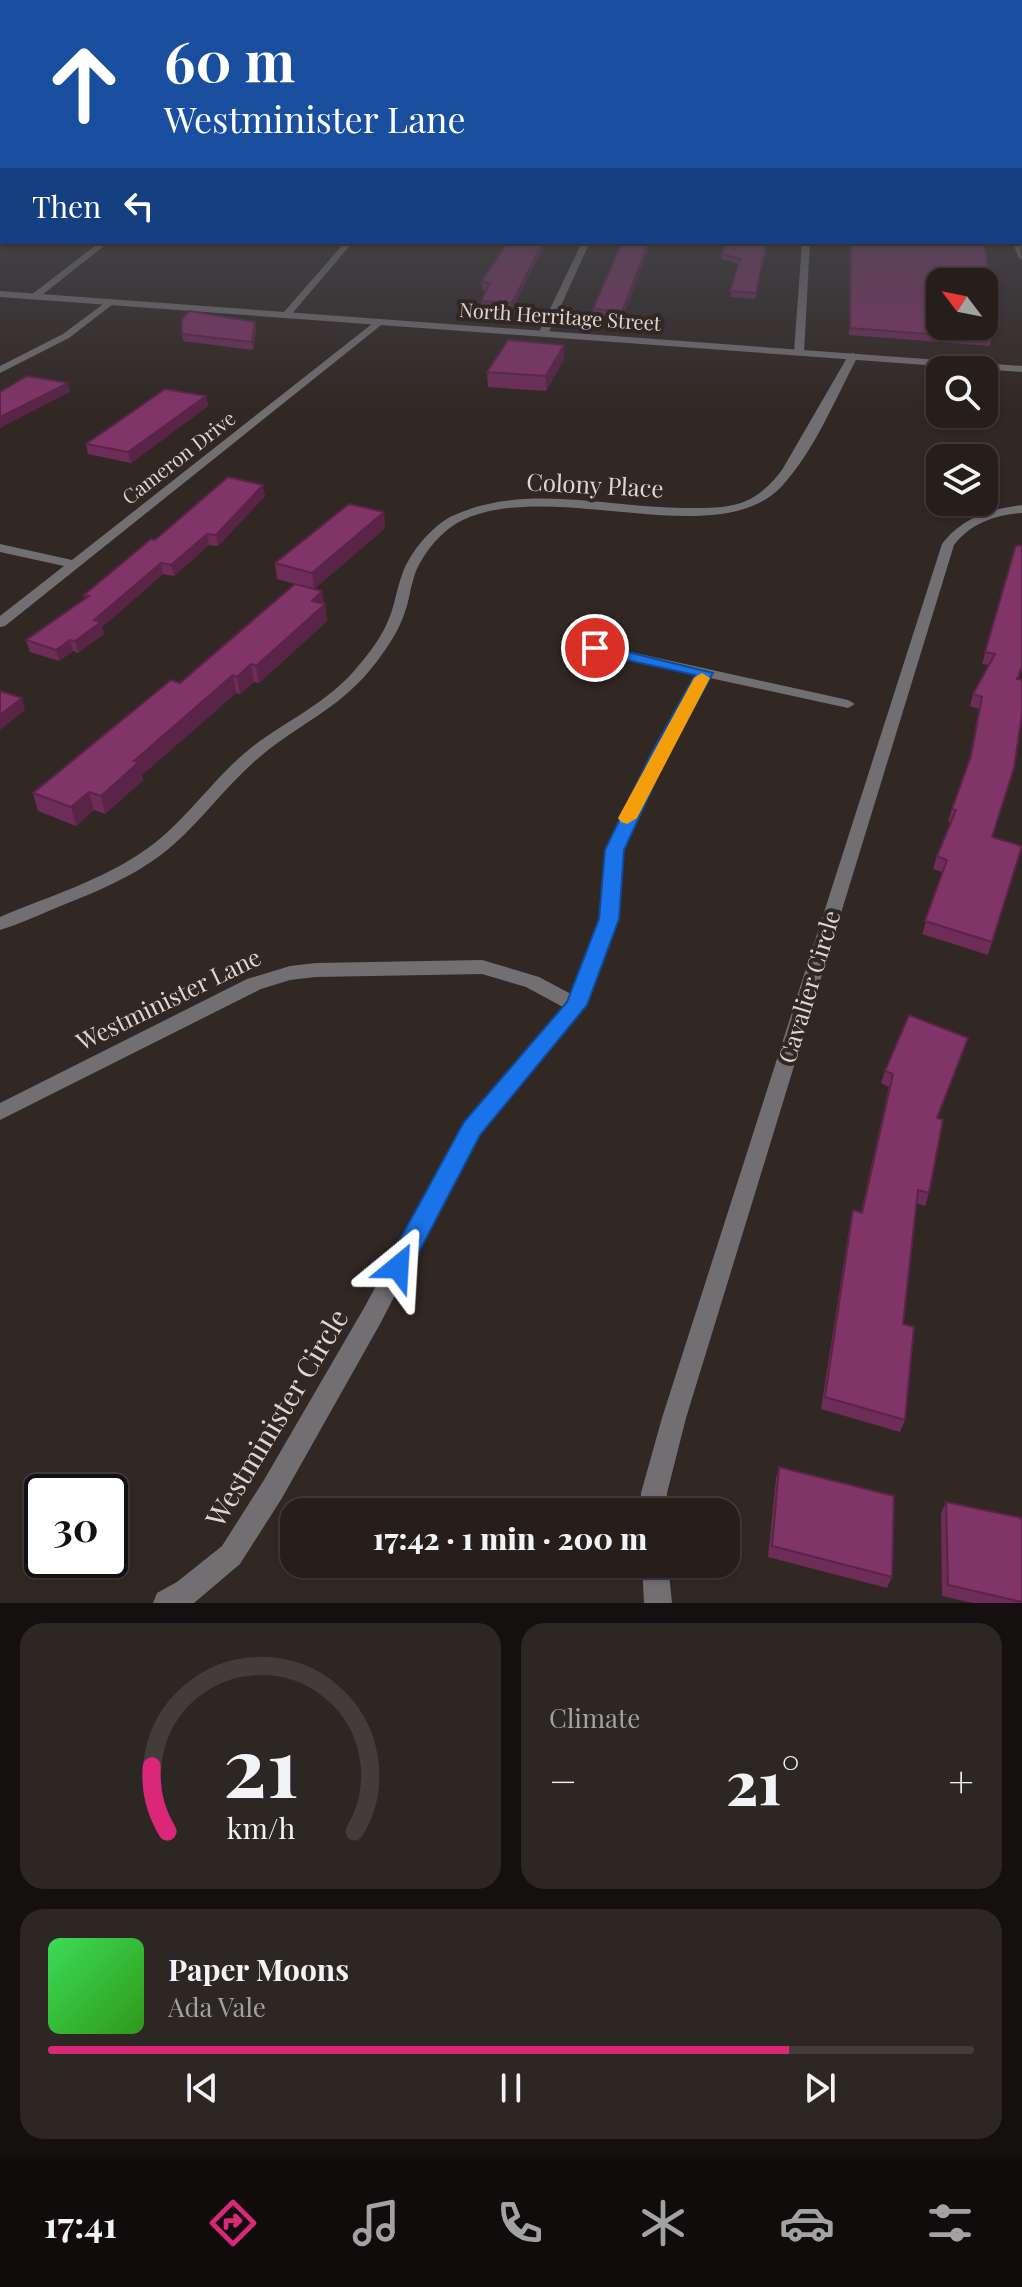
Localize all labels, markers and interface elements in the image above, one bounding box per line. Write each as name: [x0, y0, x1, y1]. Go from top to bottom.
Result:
text: 60 m: [164, 22, 295, 97]
icon: ahead: [32, 32, 136, 136]
text: Westminister Lane: [164, 94, 466, 142]
icon: left: [117, 184, 161, 228]
text: Then: [32, 186, 101, 226]
north arrow: [926, 268, 998, 340]
map controls: [926, 268, 998, 516]
street label: North Herritage Street: [458, 295, 663, 336]
button: search: [926, 356, 998, 428]
street label: Cameron Drive: [116, 404, 240, 510]
button: layers: [926, 444, 998, 516]
street label: Colony Place: [526, 464, 664, 504]
pin: [561, 614, 629, 682]
icon: arrive: [573, 626, 617, 670]
street label: Cavalier Circle: [770, 906, 847, 1067]
street label: Westminister Lane: [70, 940, 266, 1057]
position arrow: [356, 1225, 440, 1309]
street label: Westminister Circle: [195, 1301, 356, 1534]
speed limit sign: 30: [24, 1474, 128, 1578]
text: 17:42 · 1 min · 200 m: [373, 1518, 647, 1558]
text: Climate: [549, 1700, 640, 1735]
text: 21: [223, 1708, 298, 1819]
text: 21°: [726, 1740, 800, 1820]
text: −: [549, 1750, 577, 1809]
text: +: [948, 1750, 974, 1809]
text: km/h: [226, 1808, 295, 1846]
text: Paper Moons: [168, 1949, 349, 1989]
text: Ada Vale: [168, 1989, 266, 2024]
icon: previous: [180, 2066, 224, 2110]
icon: pause: [489, 2066, 533, 2110]
icon: next: [798, 2066, 842, 2110]
icon: directions: [205, 2195, 261, 2251]
icon: music: [348, 2195, 404, 2251]
icon: phone: [492, 2195, 548, 2251]
icon: climate: [635, 2195, 691, 2251]
icon: car: [779, 2195, 835, 2251]
icon: filters: [922, 2195, 978, 2251]
text: 17:41: [44, 2199, 117, 2247]

